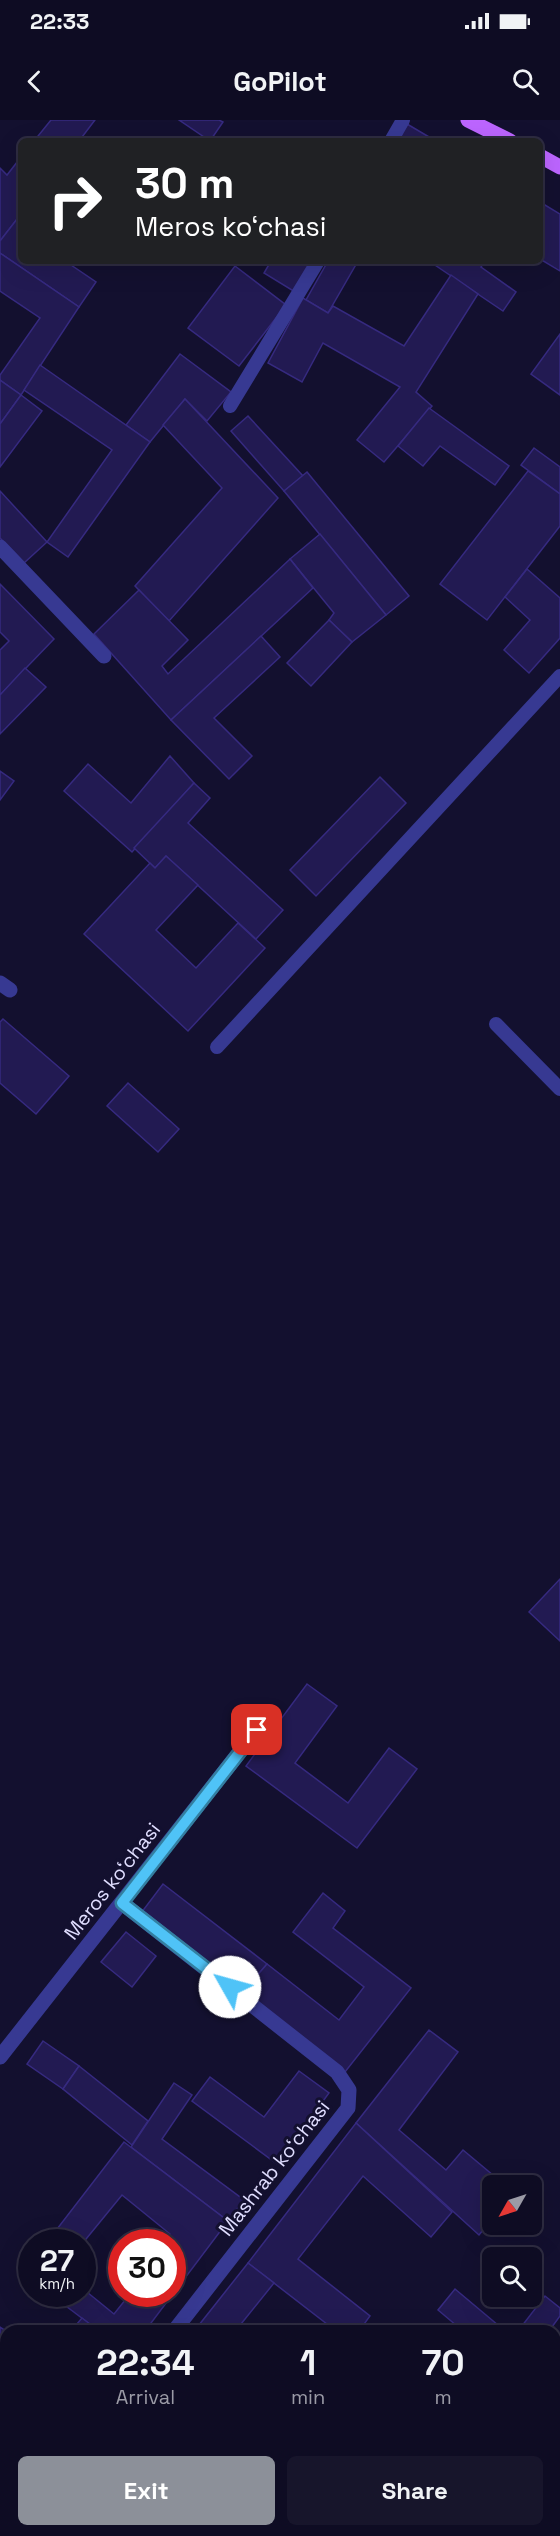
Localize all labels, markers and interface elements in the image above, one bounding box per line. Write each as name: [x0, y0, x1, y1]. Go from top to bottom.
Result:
text: 22:33: [30, 7, 89, 35]
text: GoPilot: [233, 64, 327, 99]
icon: back: [18, 65, 51, 98]
icon: search: [509, 65, 542, 98]
text: 30 m: [135, 157, 234, 210]
icon: right: [36, 162, 114, 240]
text: Meros koʻchasi: [135, 209, 326, 244]
pin: [231, 1704, 282, 1755]
icon: arrive: [240, 1713, 273, 1746]
street label: Meros koʻchasi: [58, 1817, 166, 1945]
position arrow: [198, 1955, 262, 2019]
street label: Mashrab koʻchasi: [213, 2095, 335, 2241]
north arrow: [482, 2175, 542, 2235]
map controls: [482, 2175, 542, 2307]
speed limit sign: 30: [108, 2229, 186, 2307]
text: 27: [40, 2241, 74, 2280]
button: search: [482, 2247, 542, 2307]
text: km/h: [39, 2274, 75, 2293]
text: 22:34: [96, 2340, 195, 2386]
text: 1: [300, 2340, 316, 2386]
text: 70: [422, 2340, 465, 2386]
text: Arrival: [116, 2384, 175, 2410]
text: min: [291, 2384, 325, 2410]
text: m: [435, 2384, 452, 2410]
button: Exit: [18, 2456, 275, 2525]
button: Share: [287, 2456, 543, 2525]

